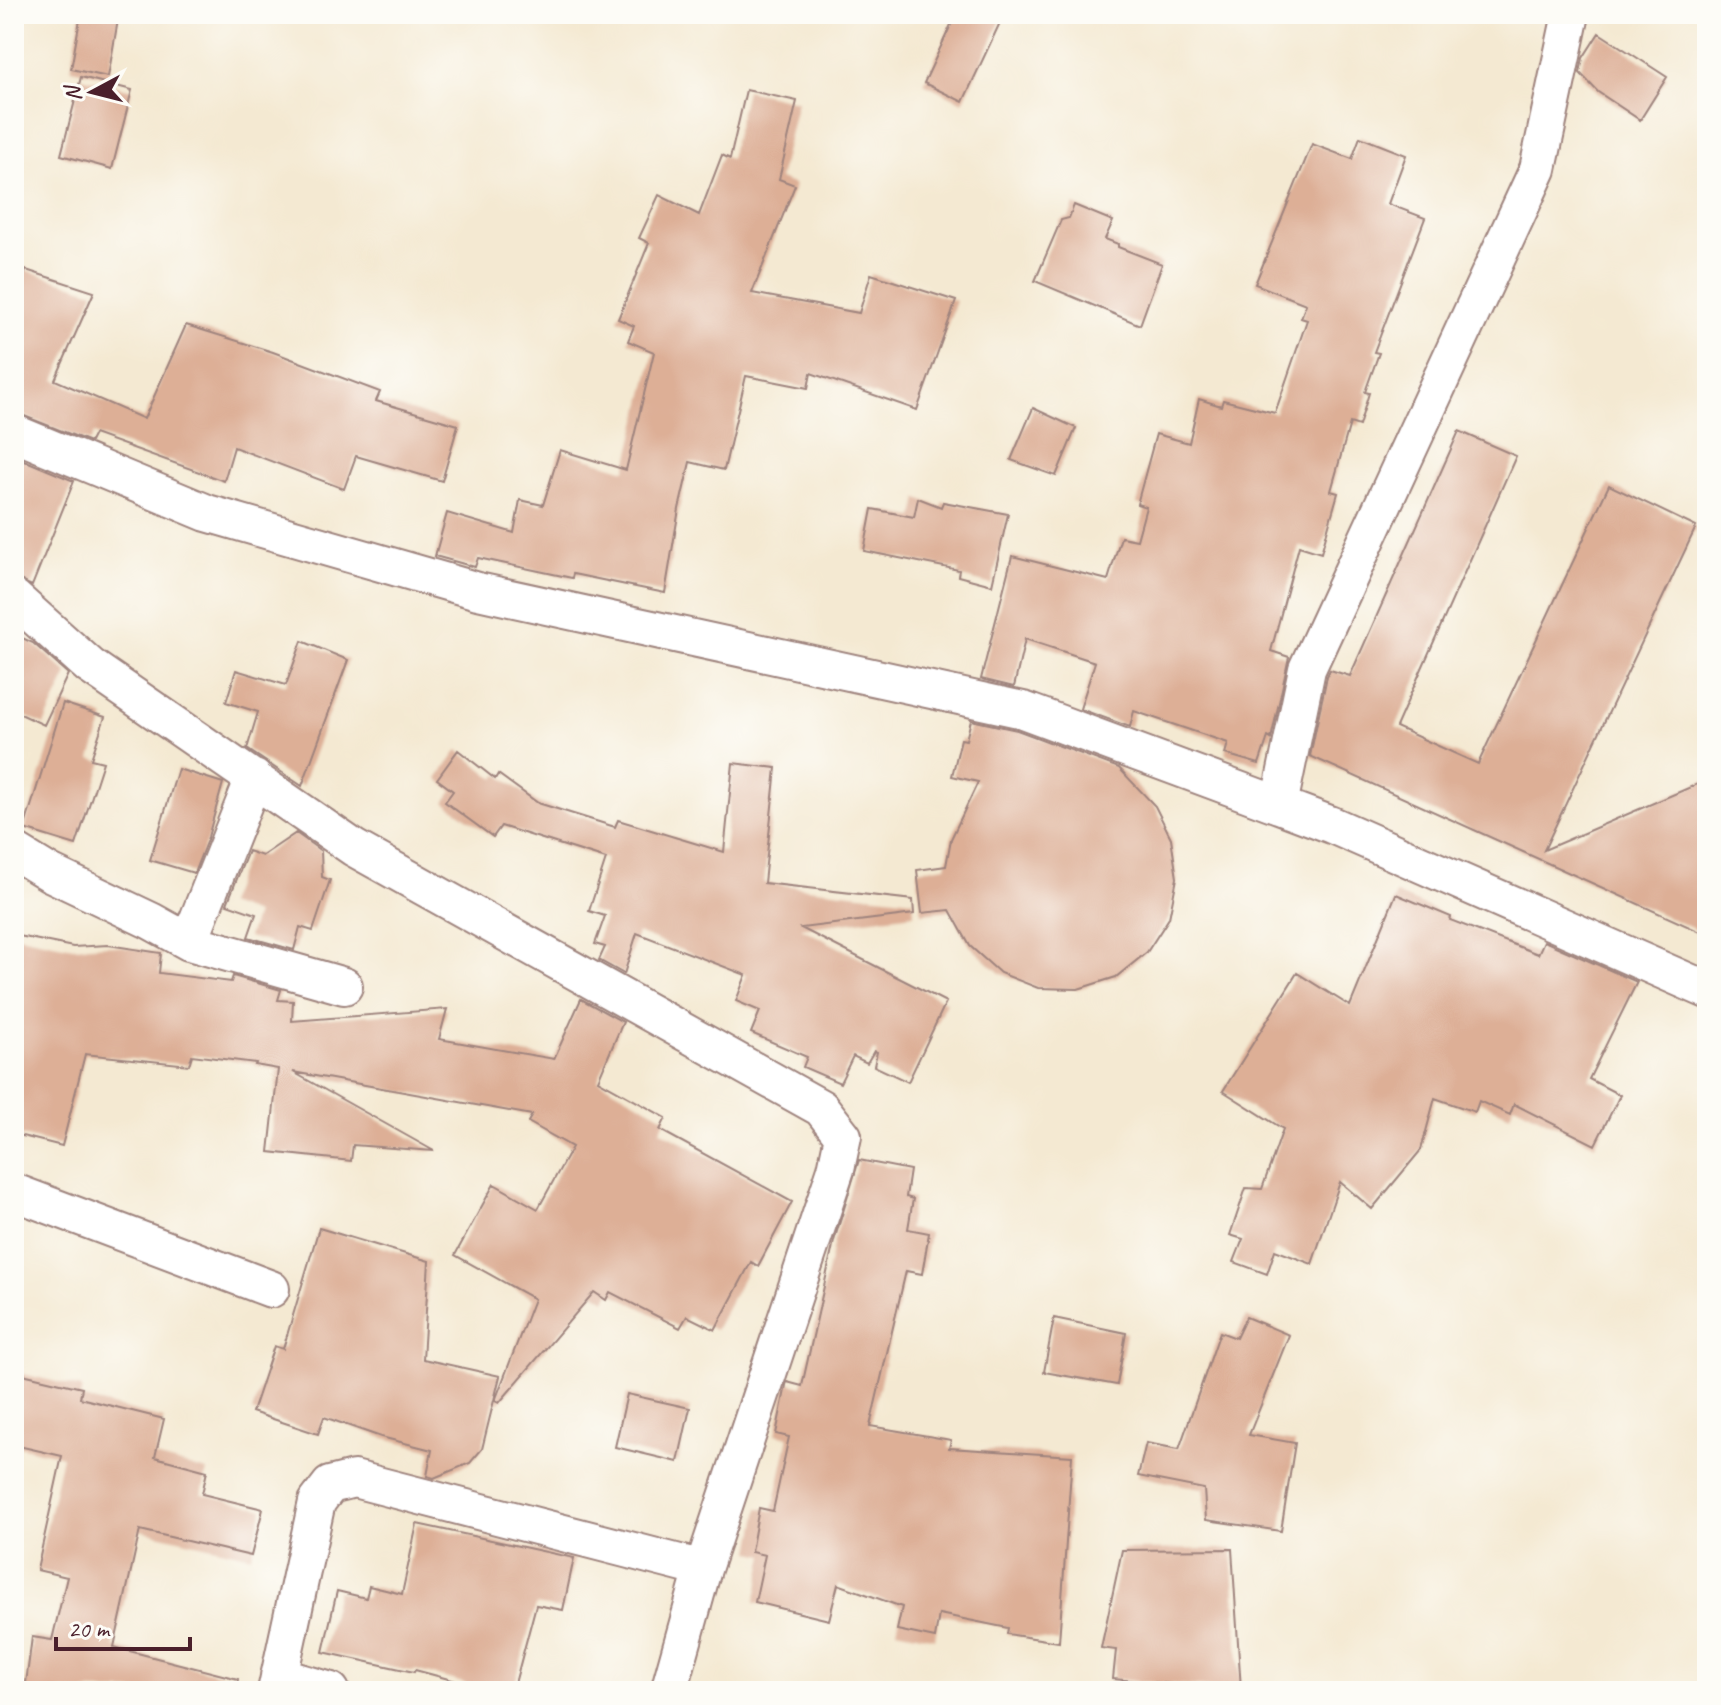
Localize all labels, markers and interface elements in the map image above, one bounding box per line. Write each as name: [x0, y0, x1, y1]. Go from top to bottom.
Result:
north arrow: [52, 52, 132, 132]
text: N: [58, 82, 88, 103]
scale bar: [56, 1601, 190, 1651]
text: 20 m: [68, 1614, 111, 1644]

